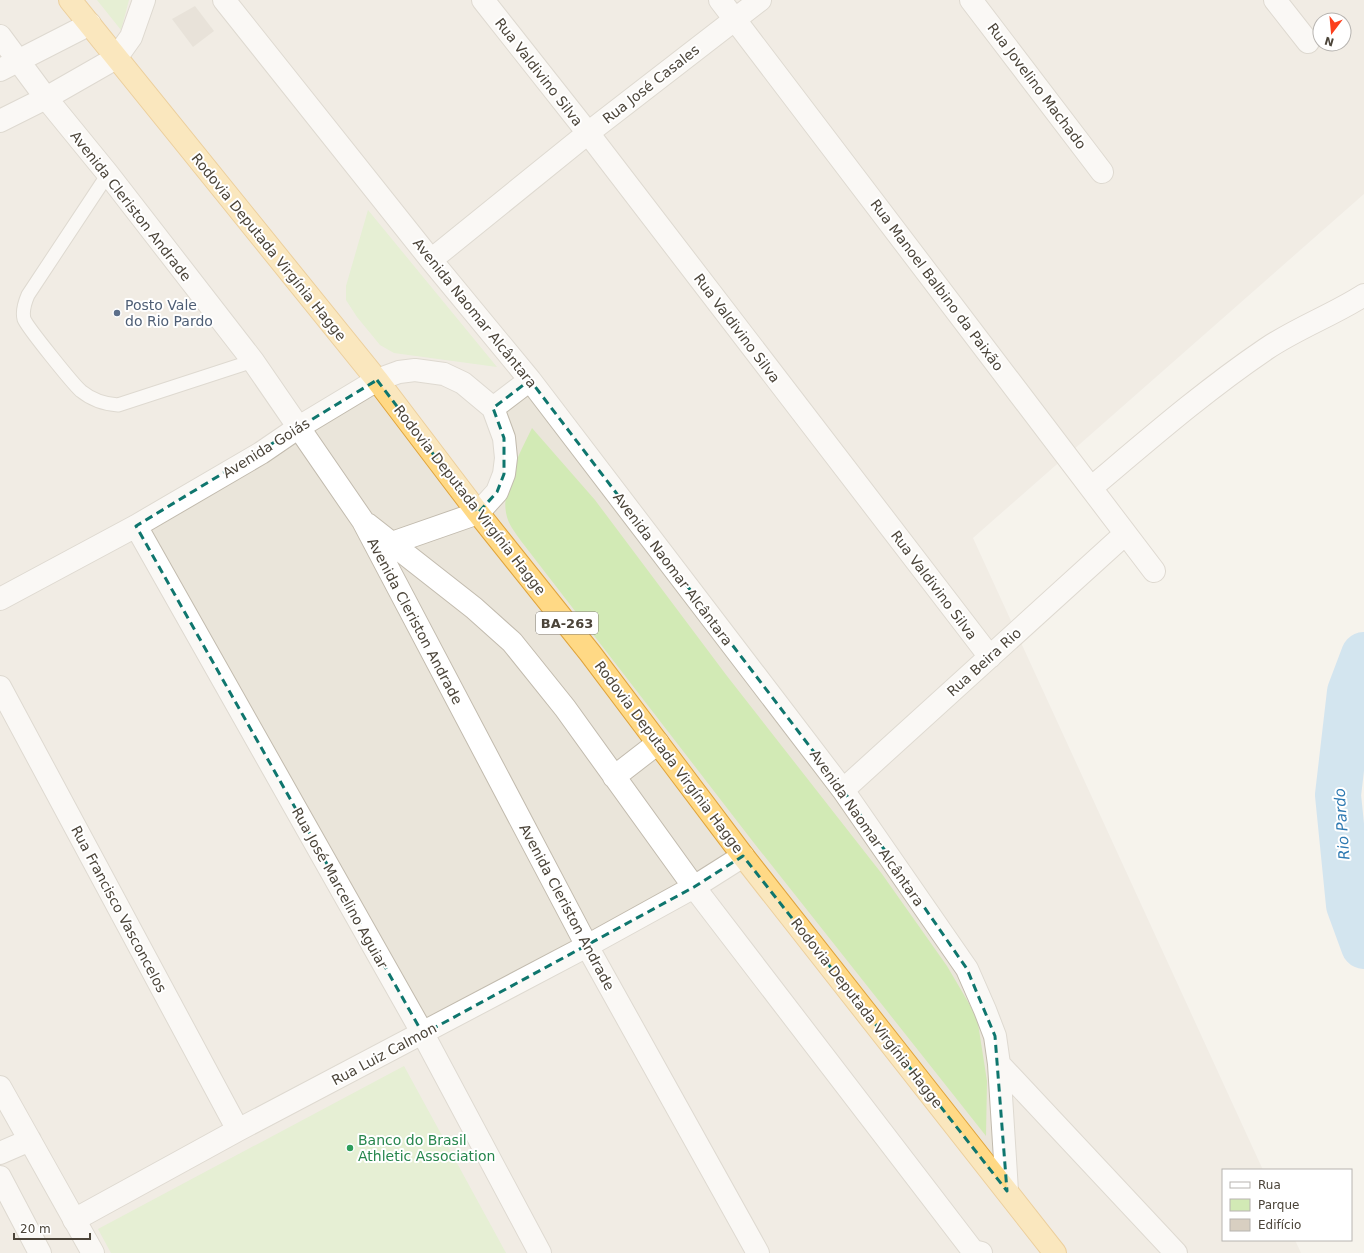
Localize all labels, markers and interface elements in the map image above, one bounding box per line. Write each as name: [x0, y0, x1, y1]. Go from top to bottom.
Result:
north arrow: [1312, 12, 1352, 52]
street label: Rua Valdivino Silva: [492, 15, 586, 129]
street label: Rua Jovelino Machado: [984, 20, 1090, 152]
text: N: [1323, 34, 1336, 49]
street label: Rua José Casales: [600, 41, 702, 127]
street label: Avenida Cleriston Andrade: [67, 128, 195, 284]
street label: Rodovia Deputada Virgínia Hagge: [188, 150, 350, 344]
street label: Rua Manoel Balbino da Paixão: [867, 196, 1007, 374]
street label: Avenida Naomar Alcântara: [410, 235, 540, 391]
street label: Rua Valdivino Silva: [691, 270, 783, 386]
place label: Posto Vale do Rio Pardo: [125, 297, 213, 329]
marker: Posto Vale do Rio Pardo: [112, 308, 122, 318]
street label: Rodovia Deputada Virgínia Hagge: [391, 402, 549, 598]
street label: Avenida Goiás: [220, 415, 312, 481]
street label: Avenida Naomar Alcântara: [610, 489, 736, 649]
street label: Rua Valdivino Silva: [888, 527, 980, 643]
street label: Avenida Cleriston Andrade: [364, 535, 466, 707]
road number: BA-263: [536, 612, 598, 634]
street label: Rua Beira Rio: [944, 625, 1024, 699]
street label: Rodovia Deputada Virgínia Hagge: [592, 658, 746, 856]
street label: Avenida Naomar Alcântara: [807, 747, 927, 909]
water label: Rio Pardo: [1331, 788, 1353, 860]
street label: Rua José Marcelino Aguiar: [289, 805, 391, 972]
street label: Avenida Cleriston Andrade: [516, 821, 618, 993]
street label: Rua Francisco Vasconcelos: [68, 823, 170, 995]
street label: Rodovia Deputada Virgínia Hagge: [788, 915, 946, 1111]
street label: Rua Luiz Calmon: [329, 1020, 439, 1088]
place label: Banco do Brasil Athletic Association: [358, 1132, 495, 1164]
marker: Banco do Brasil Athletic Association: [345, 1143, 355, 1153]
legend: [1222, 1169, 1352, 1241]
text: Rua: [1258, 1178, 1281, 1192]
text: Parque: [1258, 1198, 1299, 1212]
scale bar: [14, 1215, 90, 1241]
text: Edifício: [1258, 1218, 1301, 1232]
text: 20 m: [20, 1222, 51, 1236]

